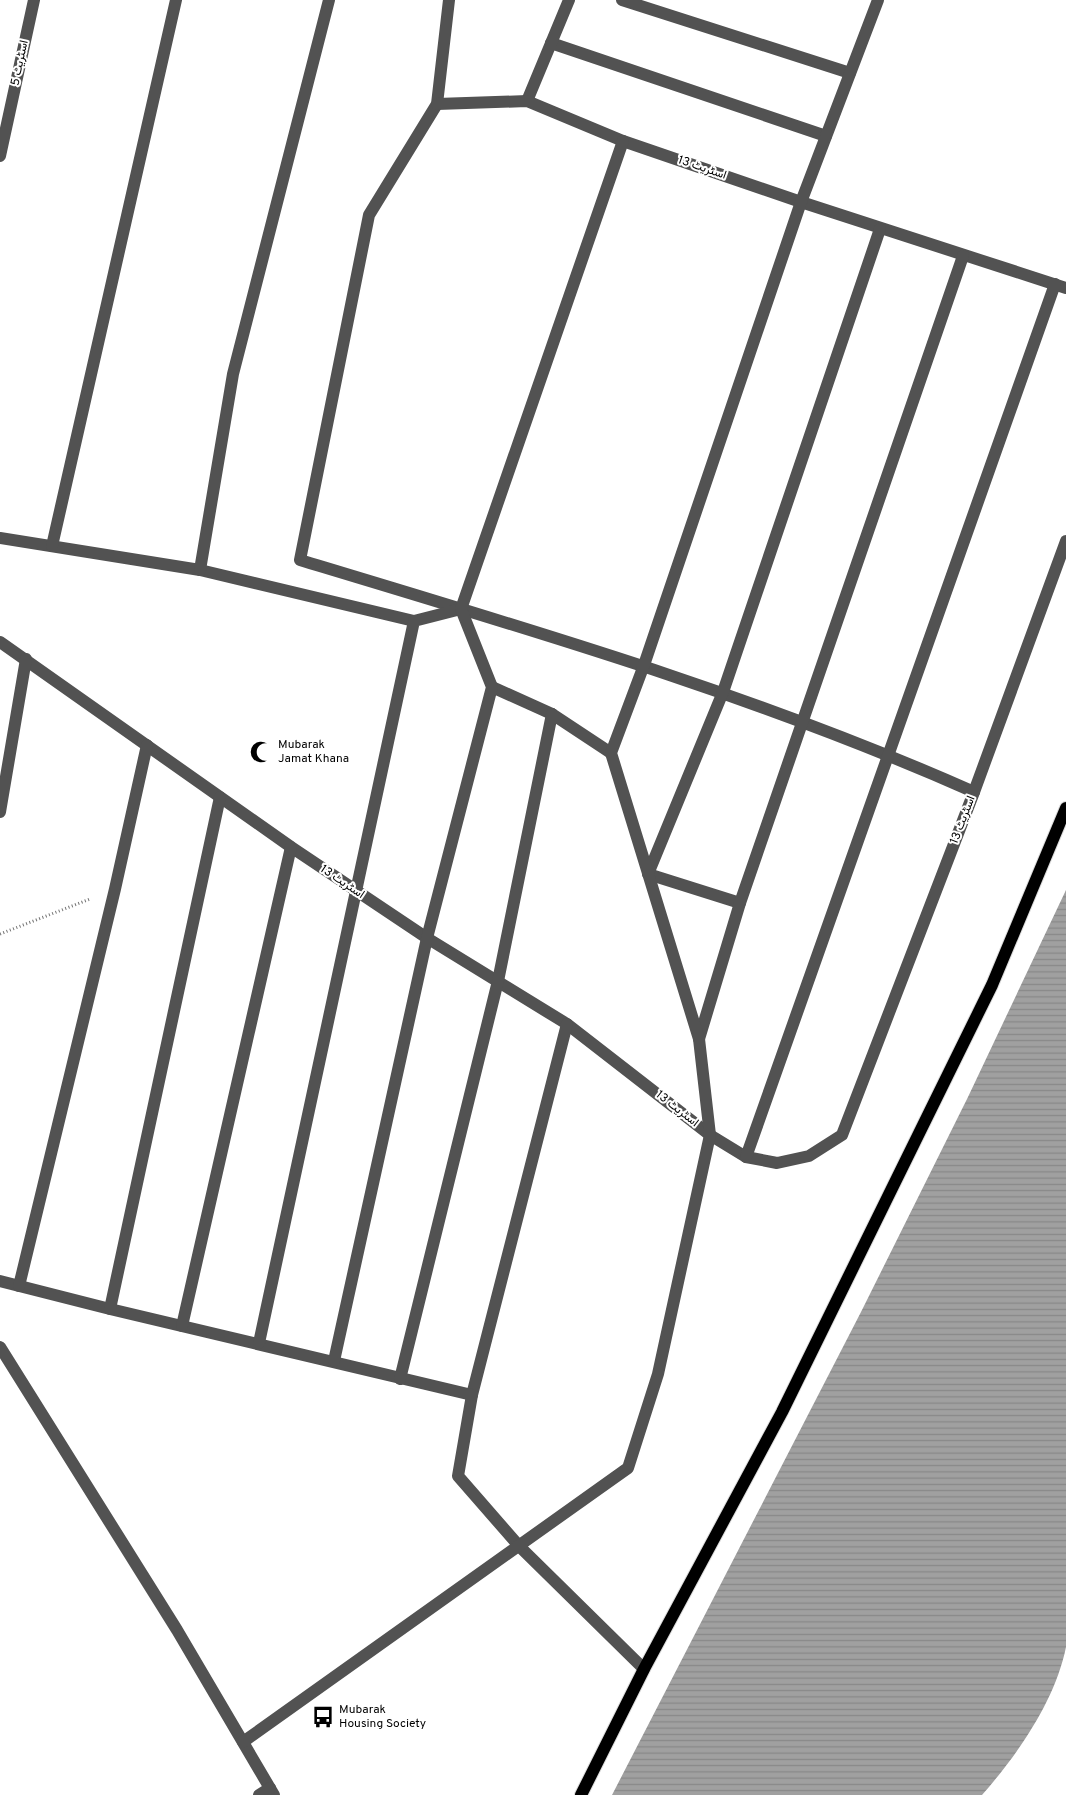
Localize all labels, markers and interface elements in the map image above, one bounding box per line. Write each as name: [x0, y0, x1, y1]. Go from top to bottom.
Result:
street label: اسٹریٹ 5: [7, 39, 33, 87]
street label: اسٹریٹ 13: [676, 152, 728, 184]
place label: Mubarak Jamat Khana: [278, 737, 349, 767]
mosque icon: Mubarak Jamat Khana: [248, 739, 274, 765]
street label: اسٹریٹ 13: [947, 794, 979, 846]
street label: اسٹریٹ 13: [317, 861, 367, 903]
street label: اسٹریٹ 13: [652, 1087, 702, 1131]
place label: Mubarak Housing Society: [339, 1702, 426, 1732]
bus stop icon: Mubarak Housing Society: [310, 1704, 336, 1730]

